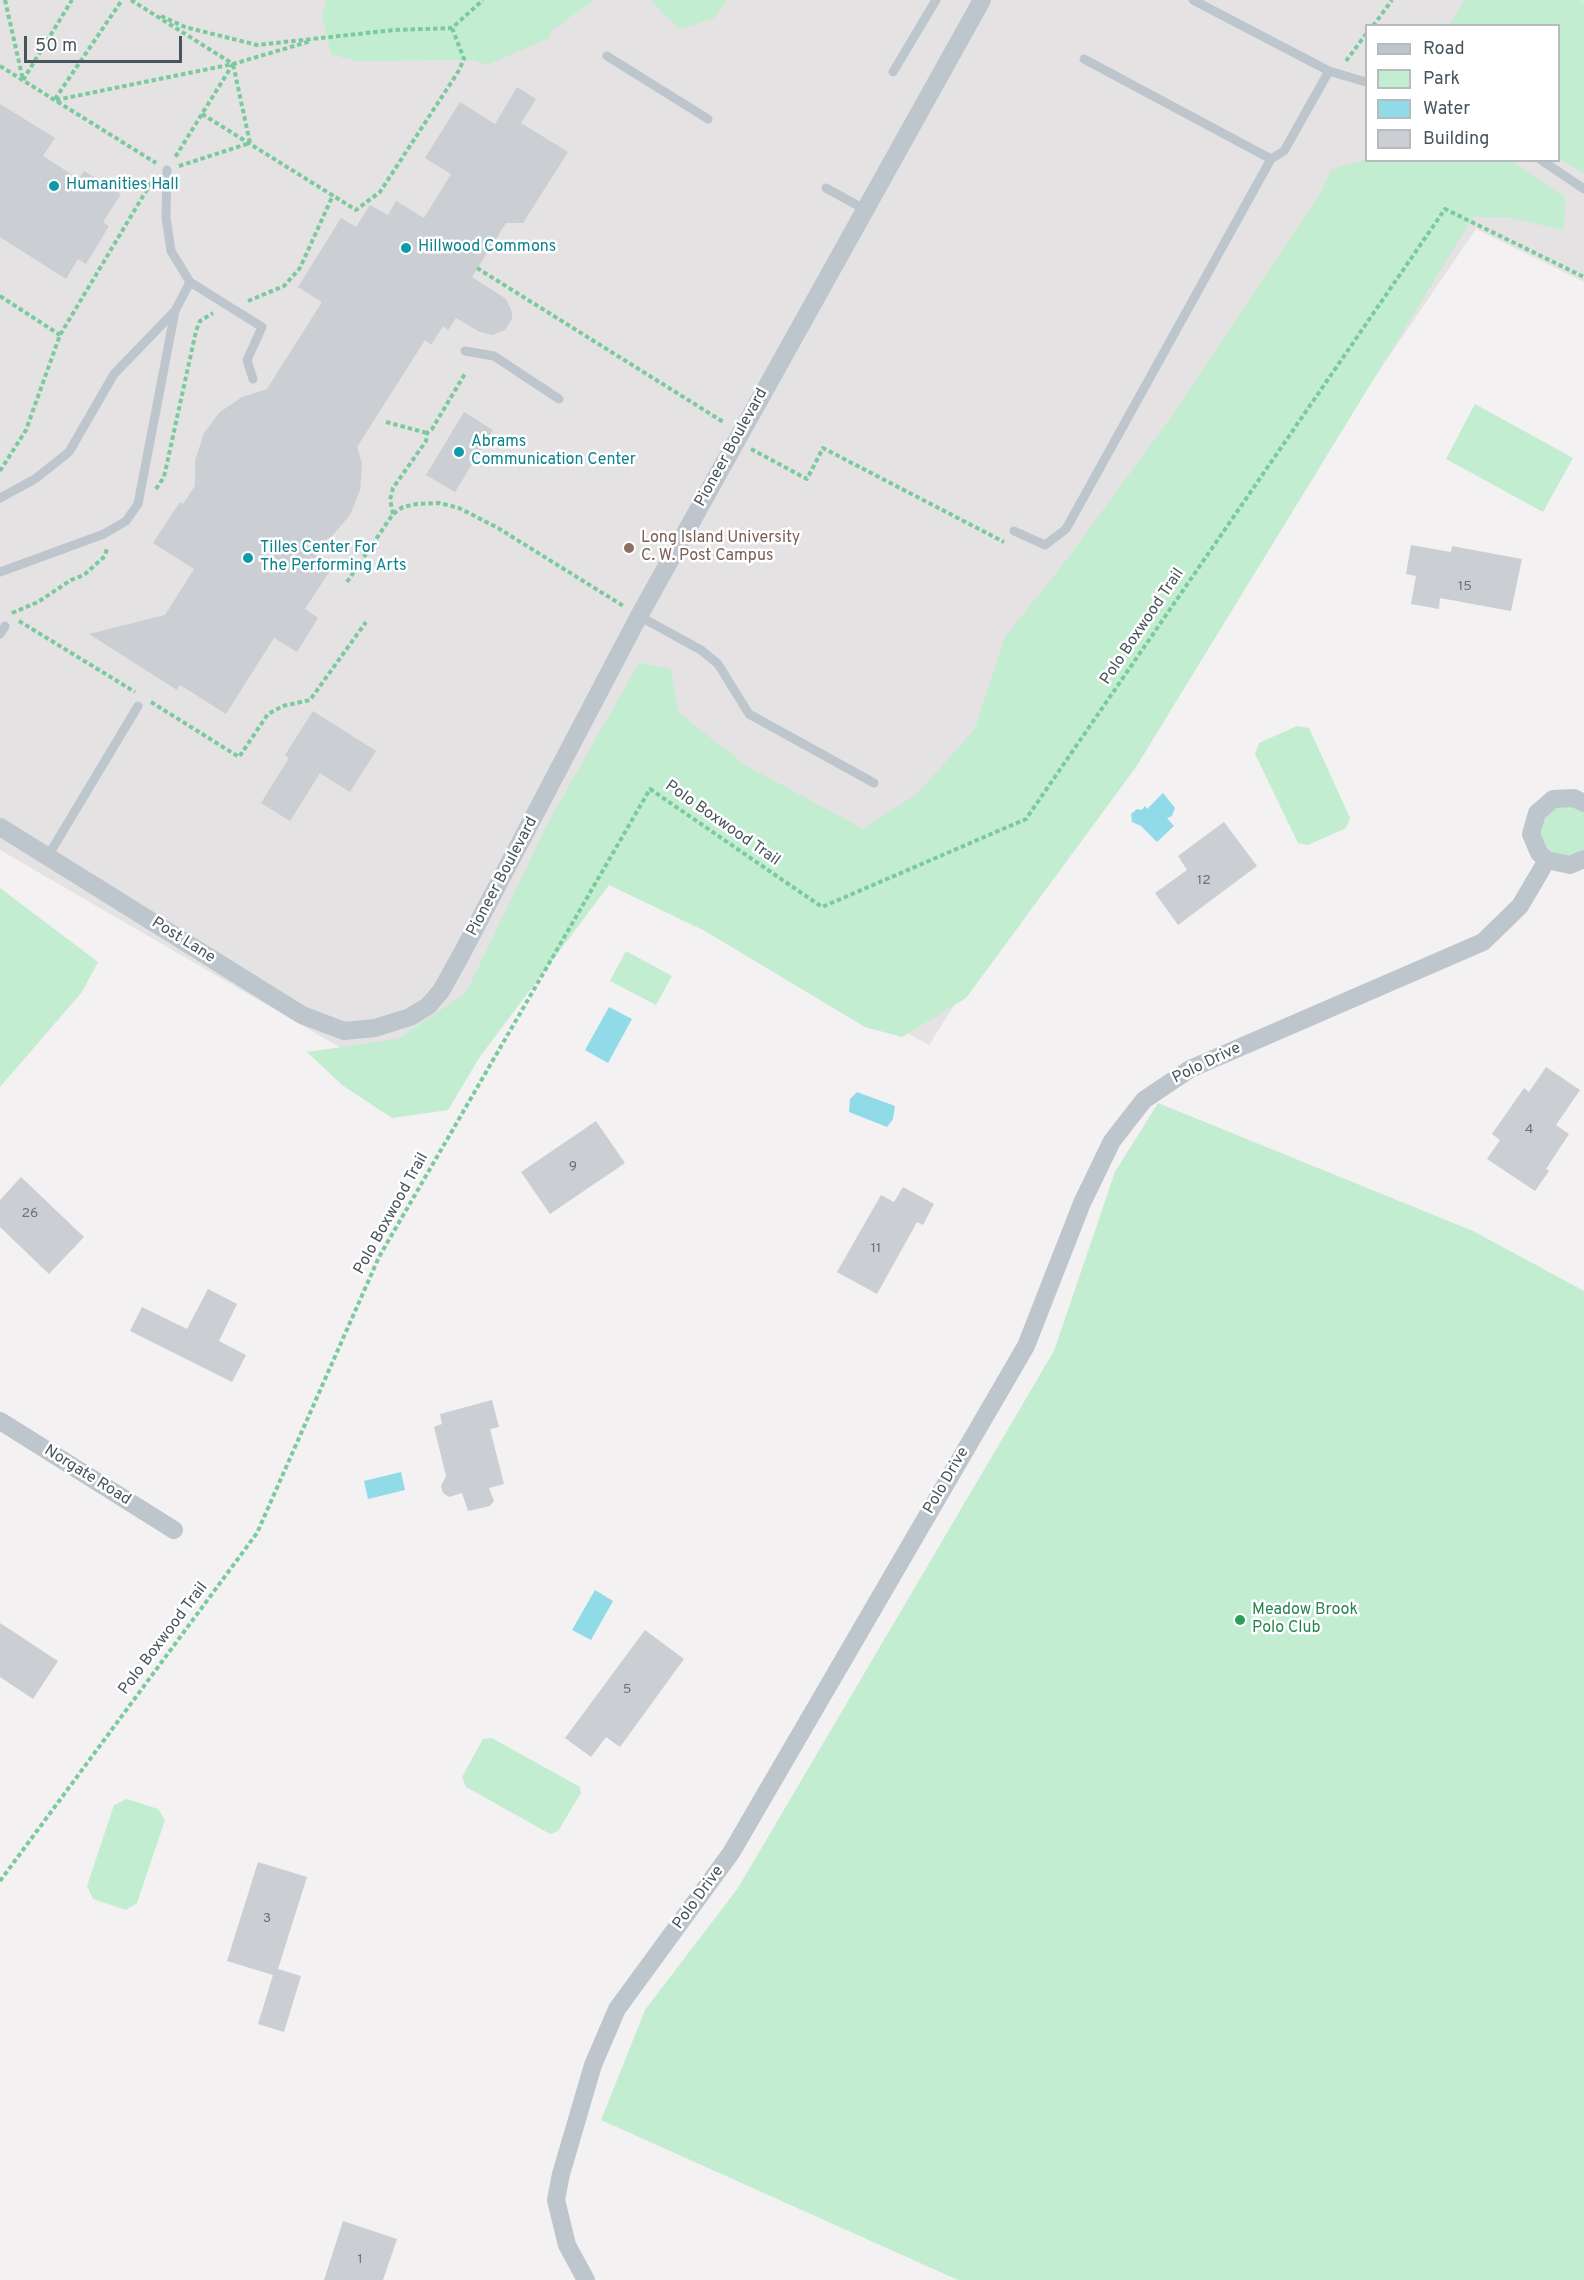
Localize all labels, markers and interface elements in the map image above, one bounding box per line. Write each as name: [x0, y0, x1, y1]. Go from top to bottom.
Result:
scale bar: [27, 24, 184, 62]
legend: [1365, 24, 1560, 162]
text: 50 m: [35, 35, 77, 58]
text: Road: [1423, 38, 1465, 61]
text: Park: [1423, 68, 1460, 91]
text: Water: [1423, 98, 1470, 121]
text: Building: [1423, 128, 1489, 151]
place label: Humanities Hall: [66, 176, 179, 196]
marker: Humanities Hall: [47, 179, 61, 193]
place label: Hillwood Commons: [418, 238, 556, 258]
marker: Hillwood Commons: [399, 241, 413, 255]
street label: Pioneer Boulevard: [692, 386, 772, 510]
place label: Abrams Communication Center: [471, 433, 636, 471]
marker: Abrams Communication Center: [452, 445, 466, 459]
place label: Long Island University C. W. Post Campus: [641, 529, 800, 567]
place label: Tilles Center For The Performing Arts: [260, 539, 406, 577]
marker: Long Island University C. W. Post Campus: [622, 541, 636, 555]
marker: Tilles Center For The Performing Arts: [241, 551, 255, 565]
street label: Polo Boxwood Trail: [1097, 565, 1189, 689]
house number: 15: [1458, 579, 1472, 595]
street label: Polo Boxwood Trail: [661, 777, 783, 871]
street label: Pioneer Boulevard: [463, 814, 543, 940]
house number: 12: [1197, 873, 1211, 889]
street label: Post Lane: [148, 914, 218, 968]
street label: Polo Drive: [1170, 1039, 1244, 1089]
house number: 4: [1525, 1122, 1533, 1138]
street label: Polo Boxwood Trail: [351, 1150, 433, 1278]
house number: 9: [569, 1159, 577, 1175]
house number: 26: [22, 1206, 38, 1222]
house number: 11: [871, 1241, 881, 1257]
street label: Norgate Road: [40, 1442, 134, 1510]
street label: Polo Drive: [920, 1444, 974, 1518]
street label: Polo Boxwood Trail: [115, 1579, 213, 1699]
place label: Meadow Brook Polo Club: [1252, 1601, 1358, 1639]
marker: Meadow Brook Polo Club: [1233, 1613, 1247, 1627]
house number: 5: [623, 1682, 631, 1698]
street label: Polo Drive: [670, 1862, 728, 1934]
house number: 3: [263, 1911, 271, 1927]
house number: 1: [357, 2252, 363, 2268]

